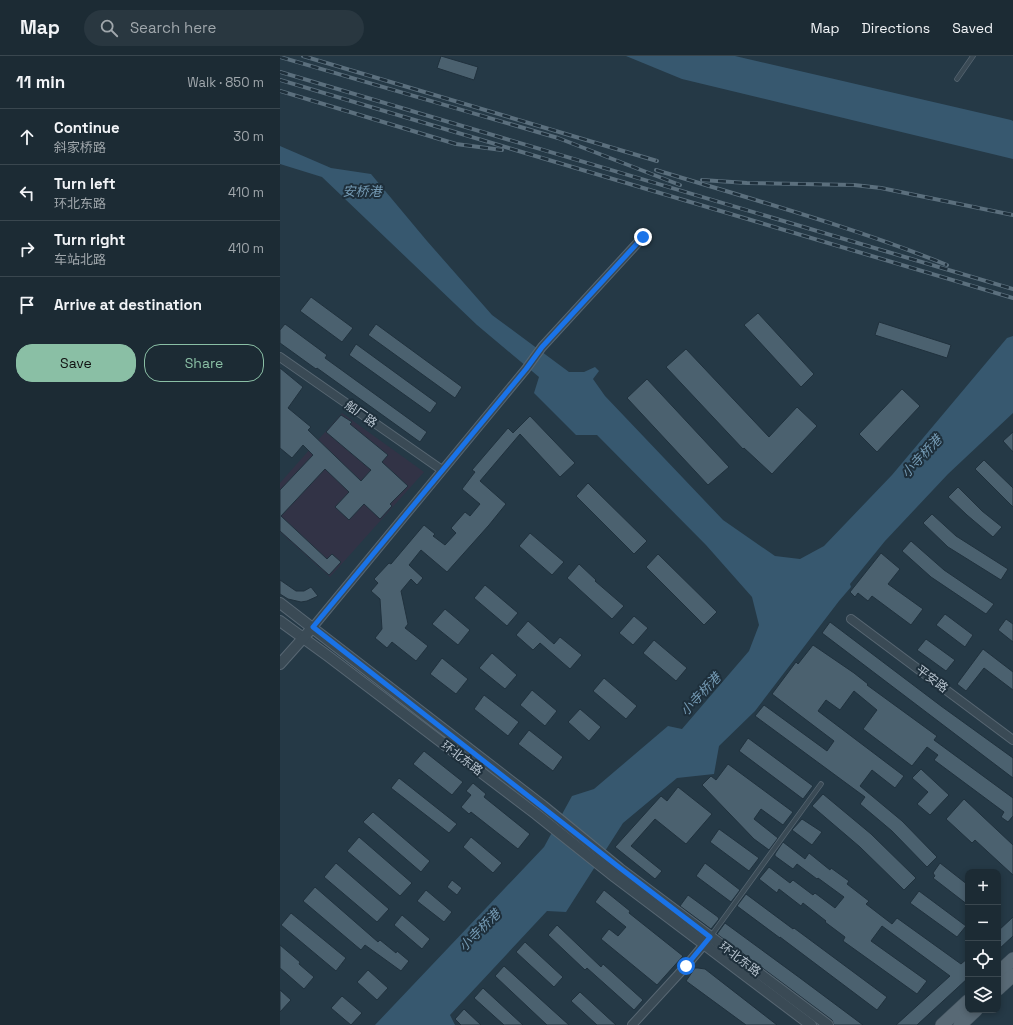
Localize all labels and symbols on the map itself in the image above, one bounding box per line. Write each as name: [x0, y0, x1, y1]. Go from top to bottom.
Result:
water label: 安桥港: [342, 183, 383, 200]
route end: [634, 228, 652, 246]
street label: 船厂路: [342, 397, 380, 431]
water label: 小寺桥港: [897, 430, 947, 481]
street label: 平安路: [913, 662, 951, 696]
water label: 小寺桥港: [676, 668, 726, 719]
street label: 环北东路: [438, 737, 486, 779]
water label: 小寺桥港: [455, 905, 505, 955]
street label: 环北东路: [716, 938, 764, 980]
route start: [677, 957, 695, 975]

